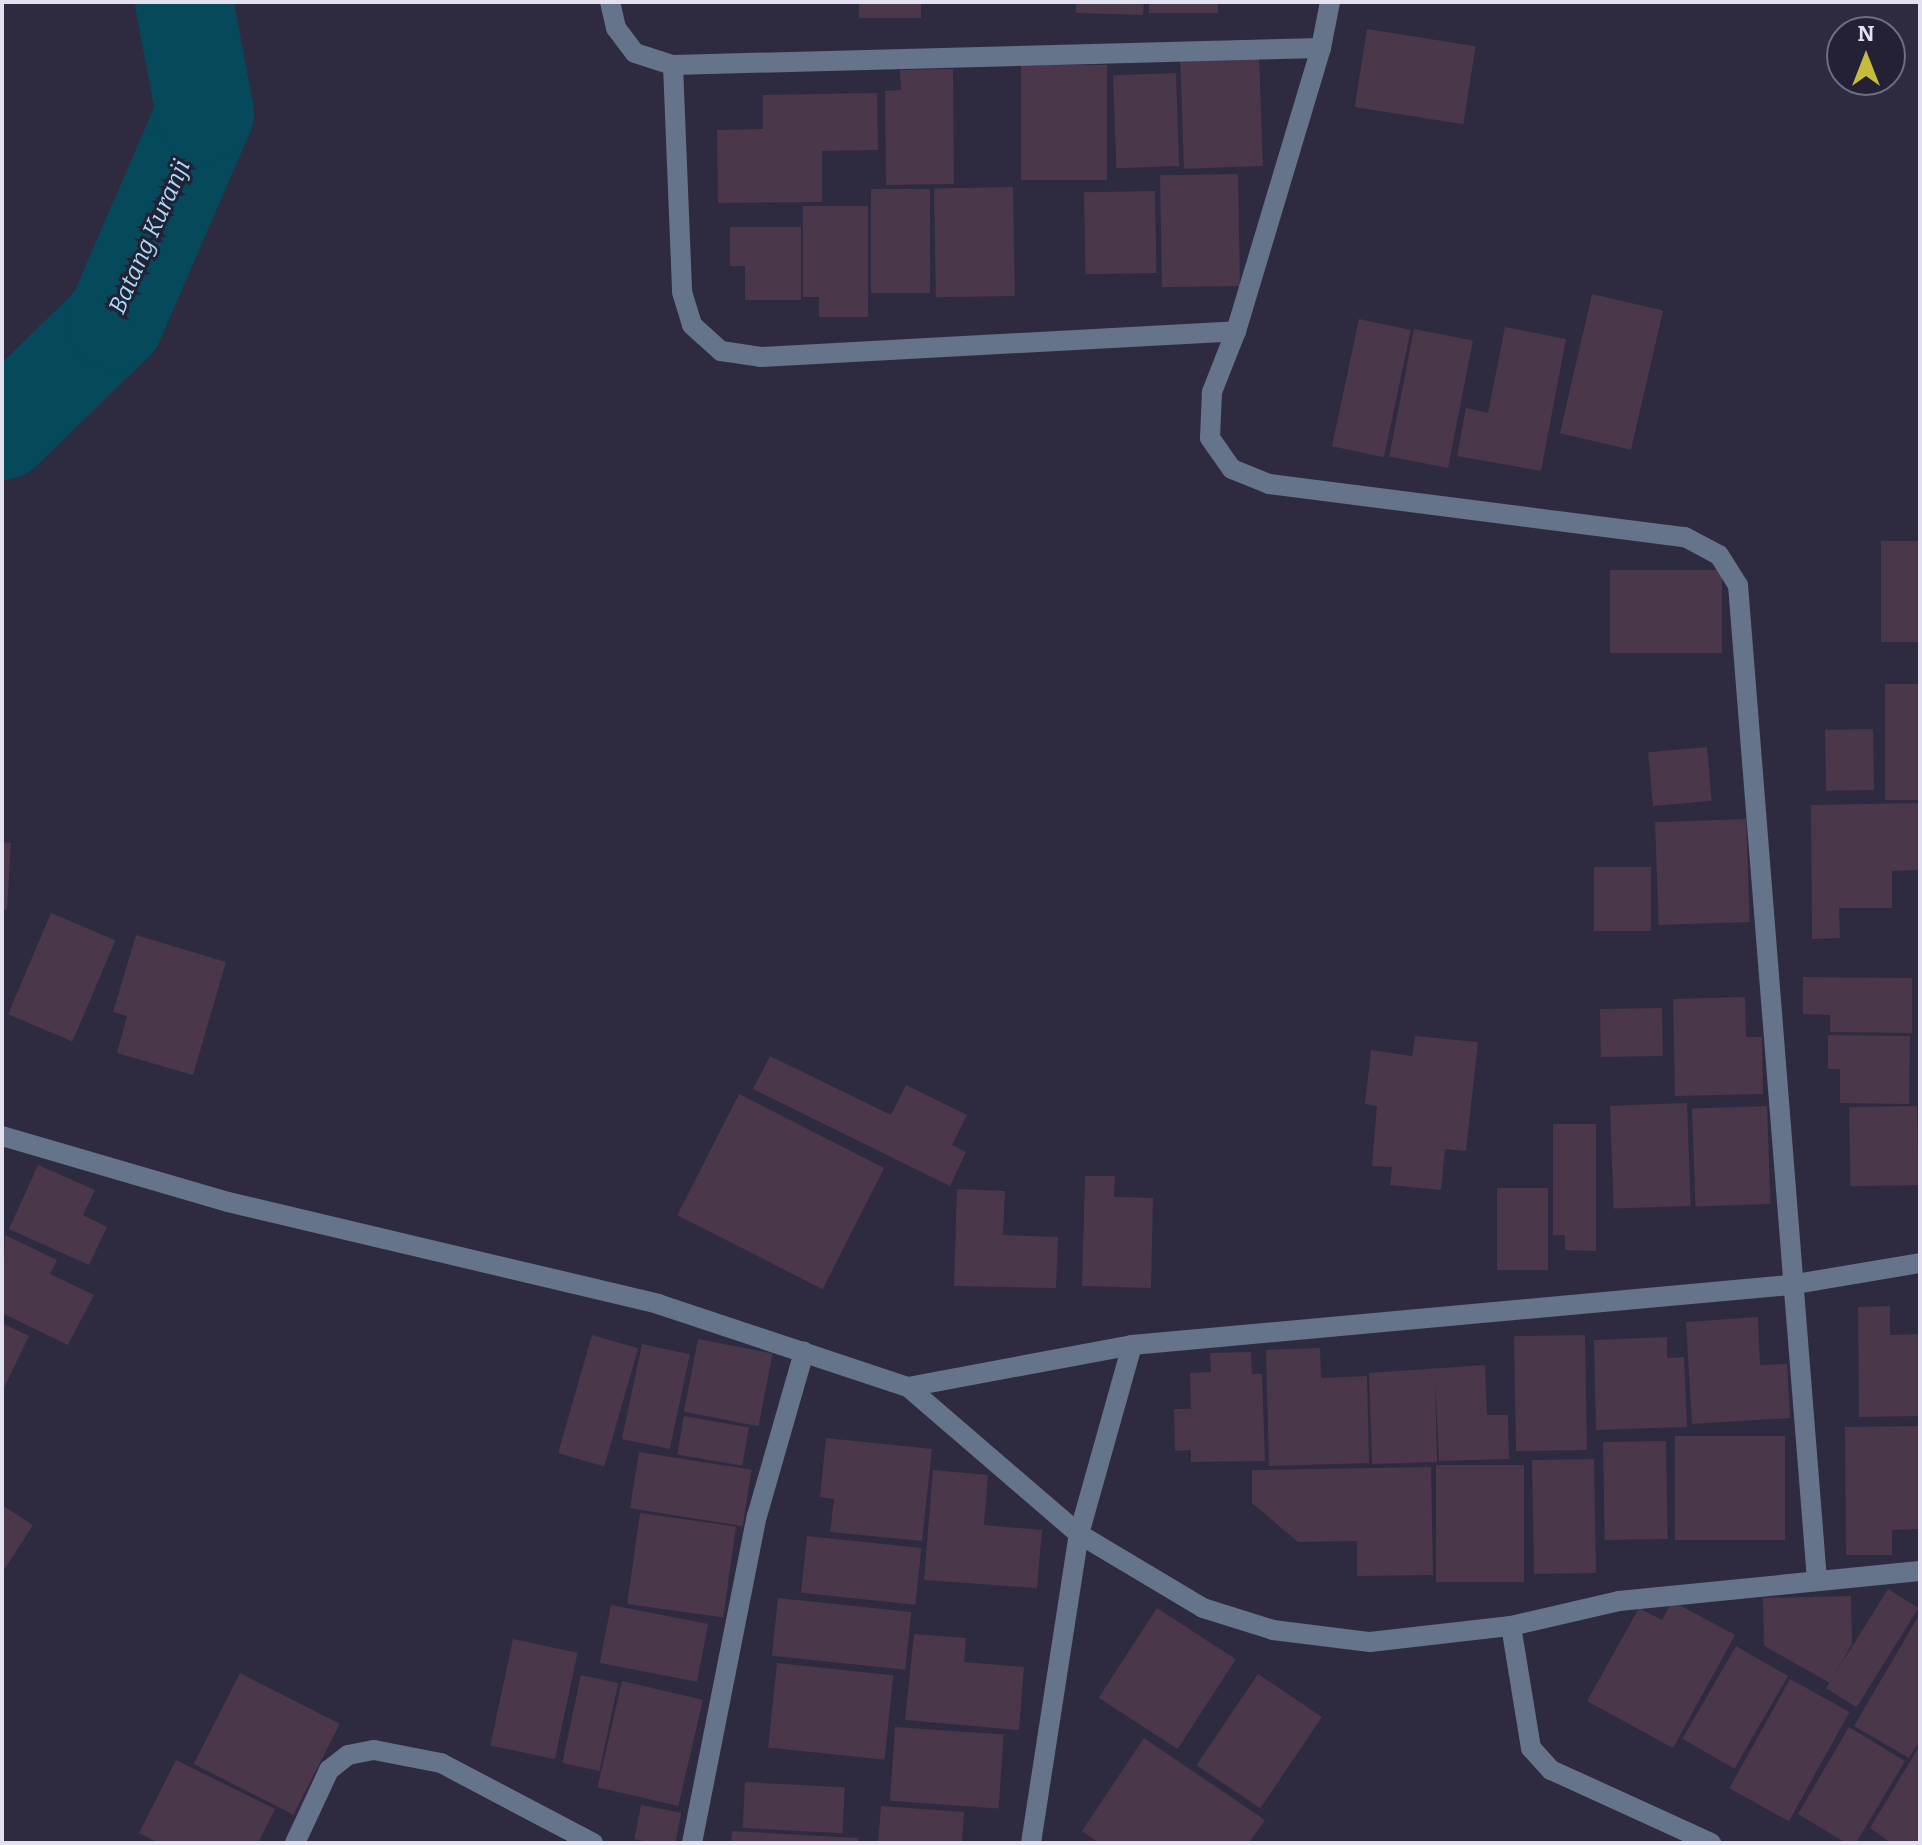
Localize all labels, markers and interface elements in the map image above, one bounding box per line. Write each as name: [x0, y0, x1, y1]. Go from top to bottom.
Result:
north arrow: [1826, 16, 1906, 96]
text: N: [1858, 20, 1874, 47]
water label: Batang Kuranji: [103, 156, 197, 318]

